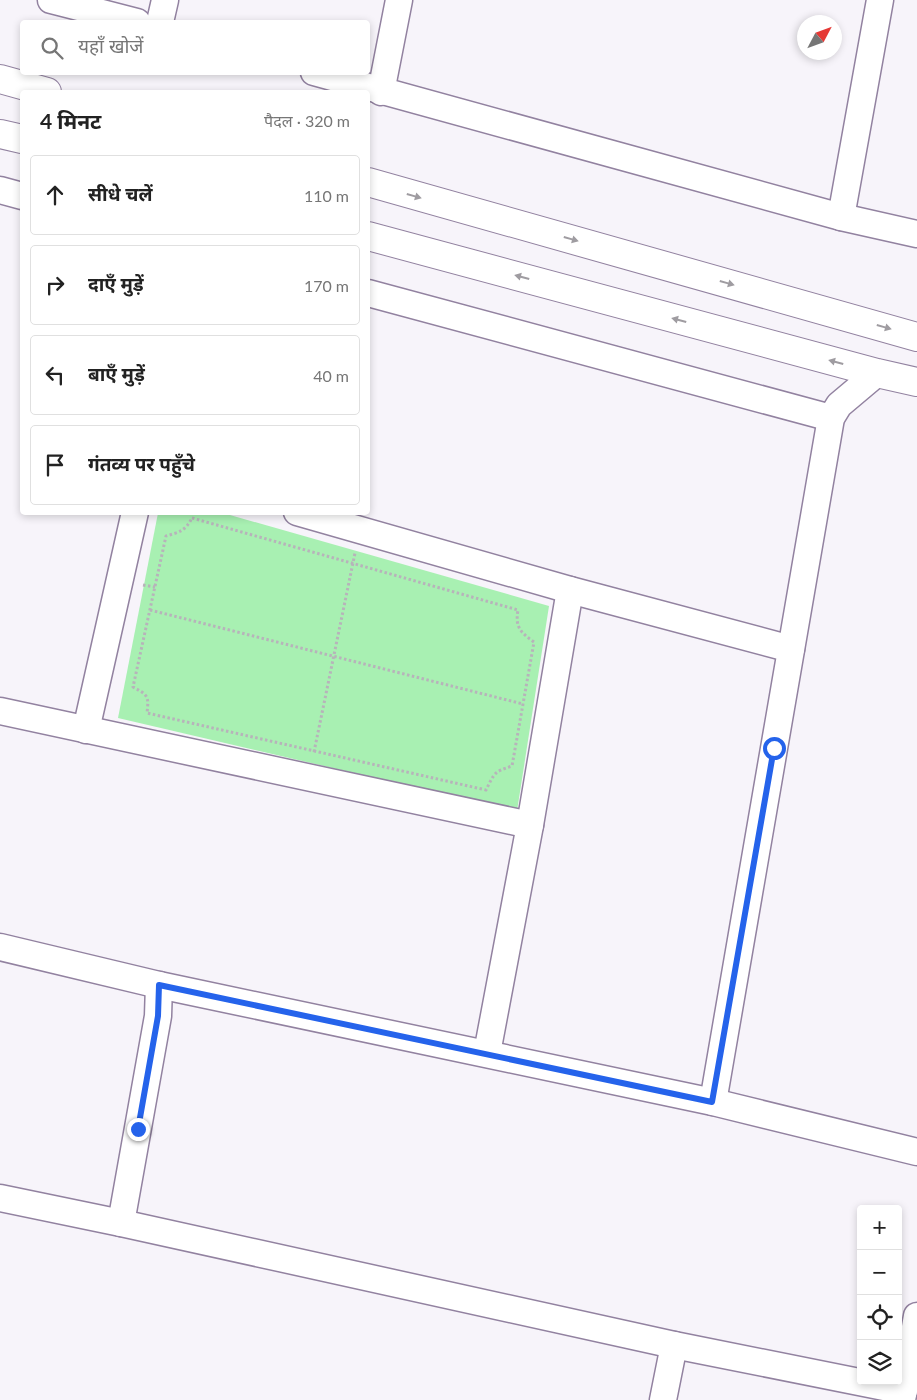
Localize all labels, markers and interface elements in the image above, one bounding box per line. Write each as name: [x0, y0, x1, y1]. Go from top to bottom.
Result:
north arrow: [797, 15, 842, 60]
search box: [20, 20, 370, 75]
icon: search: [38, 34, 66, 62]
text: यहाँ खोजें: [78, 34, 143, 57]
text: 4 मिनट: [40, 108, 101, 133]
text: पैदल · 320 m: [264, 111, 350, 130]
icon: ahead: [41, 181, 69, 209]
text: सीधे चलें: [88, 182, 153, 205]
text: 110 m: [304, 186, 349, 205]
one-way arrow: [407, 192, 422, 200]
one-way arrow: [563, 236, 578, 244]
icon: right: [41, 271, 69, 299]
text: दाएँ मुड़ें: [88, 272, 144, 295]
one-way arrow: [514, 273, 529, 281]
text: 170 m: [304, 276, 349, 295]
one-way arrow: [720, 280, 735, 288]
one-way arrow: [671, 315, 686, 323]
one-way arrow: [876, 324, 891, 332]
one-way arrow: [828, 358, 843, 366]
icon: left: [41, 361, 69, 389]
text: बाएँ मुड़ें: [88, 362, 145, 385]
text: 40 m: [313, 366, 349, 385]
icon: arrive: [41, 451, 69, 479]
text: गंतव्य पर पहुँचे: [88, 452, 195, 475]
route start: [763, 737, 786, 760]
route end: [127, 1118, 150, 1141]
map controls: [857, 1205, 902, 1385]
button: +: [857, 1205, 902, 1250]
button: −: [857, 1250, 902, 1295]
button: locate: [857, 1295, 902, 1340]
button: layers: [857, 1340, 902, 1385]

